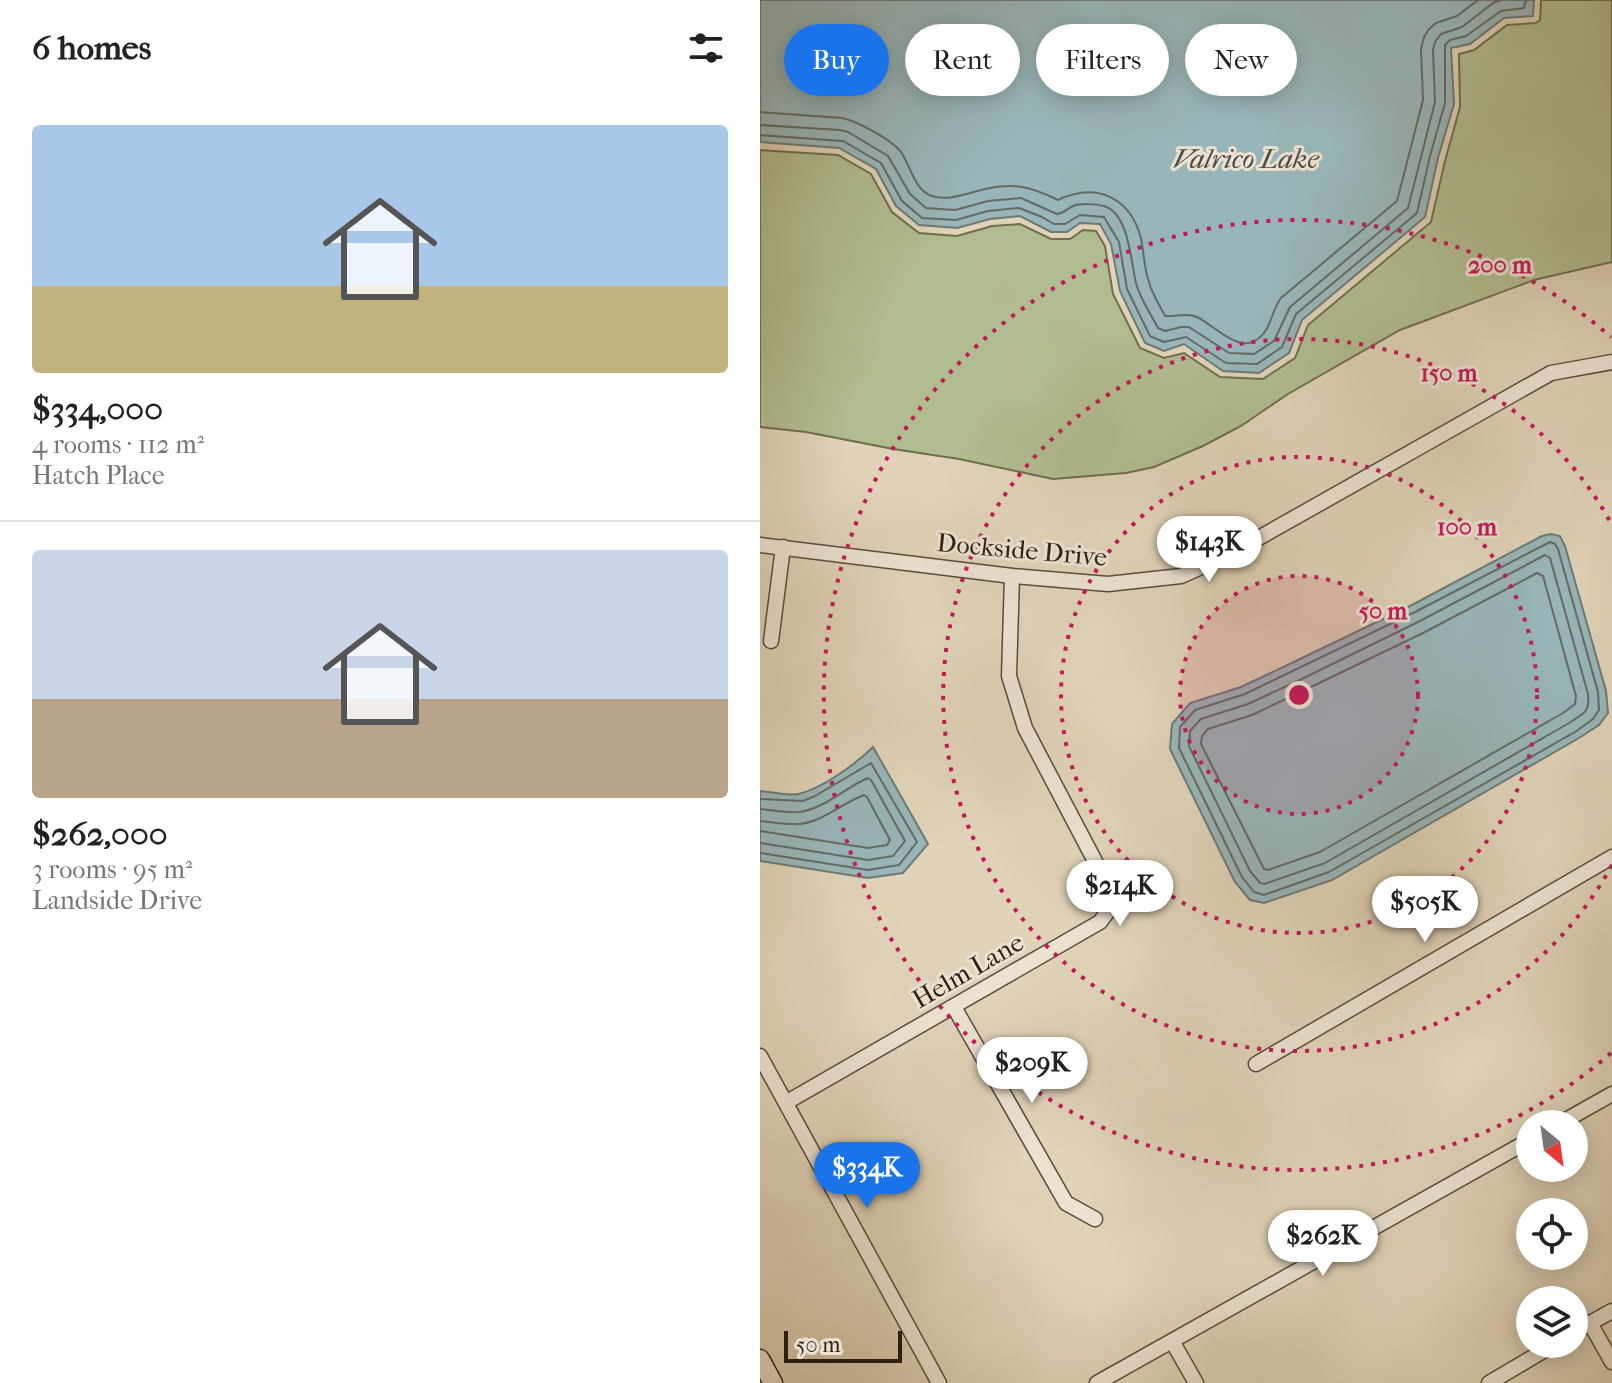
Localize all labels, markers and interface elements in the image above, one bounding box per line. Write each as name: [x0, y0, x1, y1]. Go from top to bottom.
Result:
chip: Buy: [784, 24, 889, 96]
chip: Rent: [905, 24, 1020, 96]
chip: Filters: [1036, 24, 1169, 96]
chip: New: [1185, 24, 1297, 96]
icon: filters: [684, 26, 728, 70]
text: 6 homes: [32, 28, 151, 68]
water label: Valrico Lake: [1173, 142, 1319, 175]
icon: home: [308, 177, 452, 321]
text: 200 m: [1468, 251, 1533, 279]
text: 150 m: [1420, 359, 1479, 387]
text: $334,000: [32, 389, 163, 429]
text: 4 rooms · 112 m²: [32, 429, 204, 460]
text: Hatch Place: [32, 460, 165, 491]
text: 100 m: [1437, 513, 1498, 541]
pin: $143K: [1153, 516, 1265, 584]
text: $143K: [1175, 526, 1243, 557]
street label: Dockside Drive: [936, 527, 1109, 573]
text: 50 m: [1359, 597, 1408, 625]
icon: home: [308, 602, 452, 746]
centre of rings: [1285, 681, 1313, 709]
text: $262,000: [32, 814, 167, 854]
text: 3 rooms · 95 m²: [32, 854, 192, 885]
pin: $214K: [1064, 860, 1176, 928]
text: $214K: [1084, 870, 1156, 901]
pin: $505K: [1369, 876, 1481, 944]
text: Landside Drive: [32, 885, 202, 916]
text: $505K: [1390, 886, 1460, 917]
street label: Helm Lane: [907, 927, 1029, 1015]
pin: $209K: [976, 1037, 1088, 1105]
text: $209K: [995, 1047, 1069, 1078]
north arrow: [1516, 1110, 1588, 1182]
map controls: [1516, 1110, 1588, 1358]
pin: $334K: [811, 1142, 923, 1210]
text: $334K: [832, 1152, 902, 1183]
button: locate: [1516, 1198, 1588, 1270]
pin: $262K: [1267, 1210, 1379, 1278]
text: $262K: [1286, 1220, 1360, 1251]
button: layers: [1516, 1286, 1588, 1358]
scale bar: [784, 1327, 902, 1363]
text: 50 m: [796, 1332, 841, 1358]

